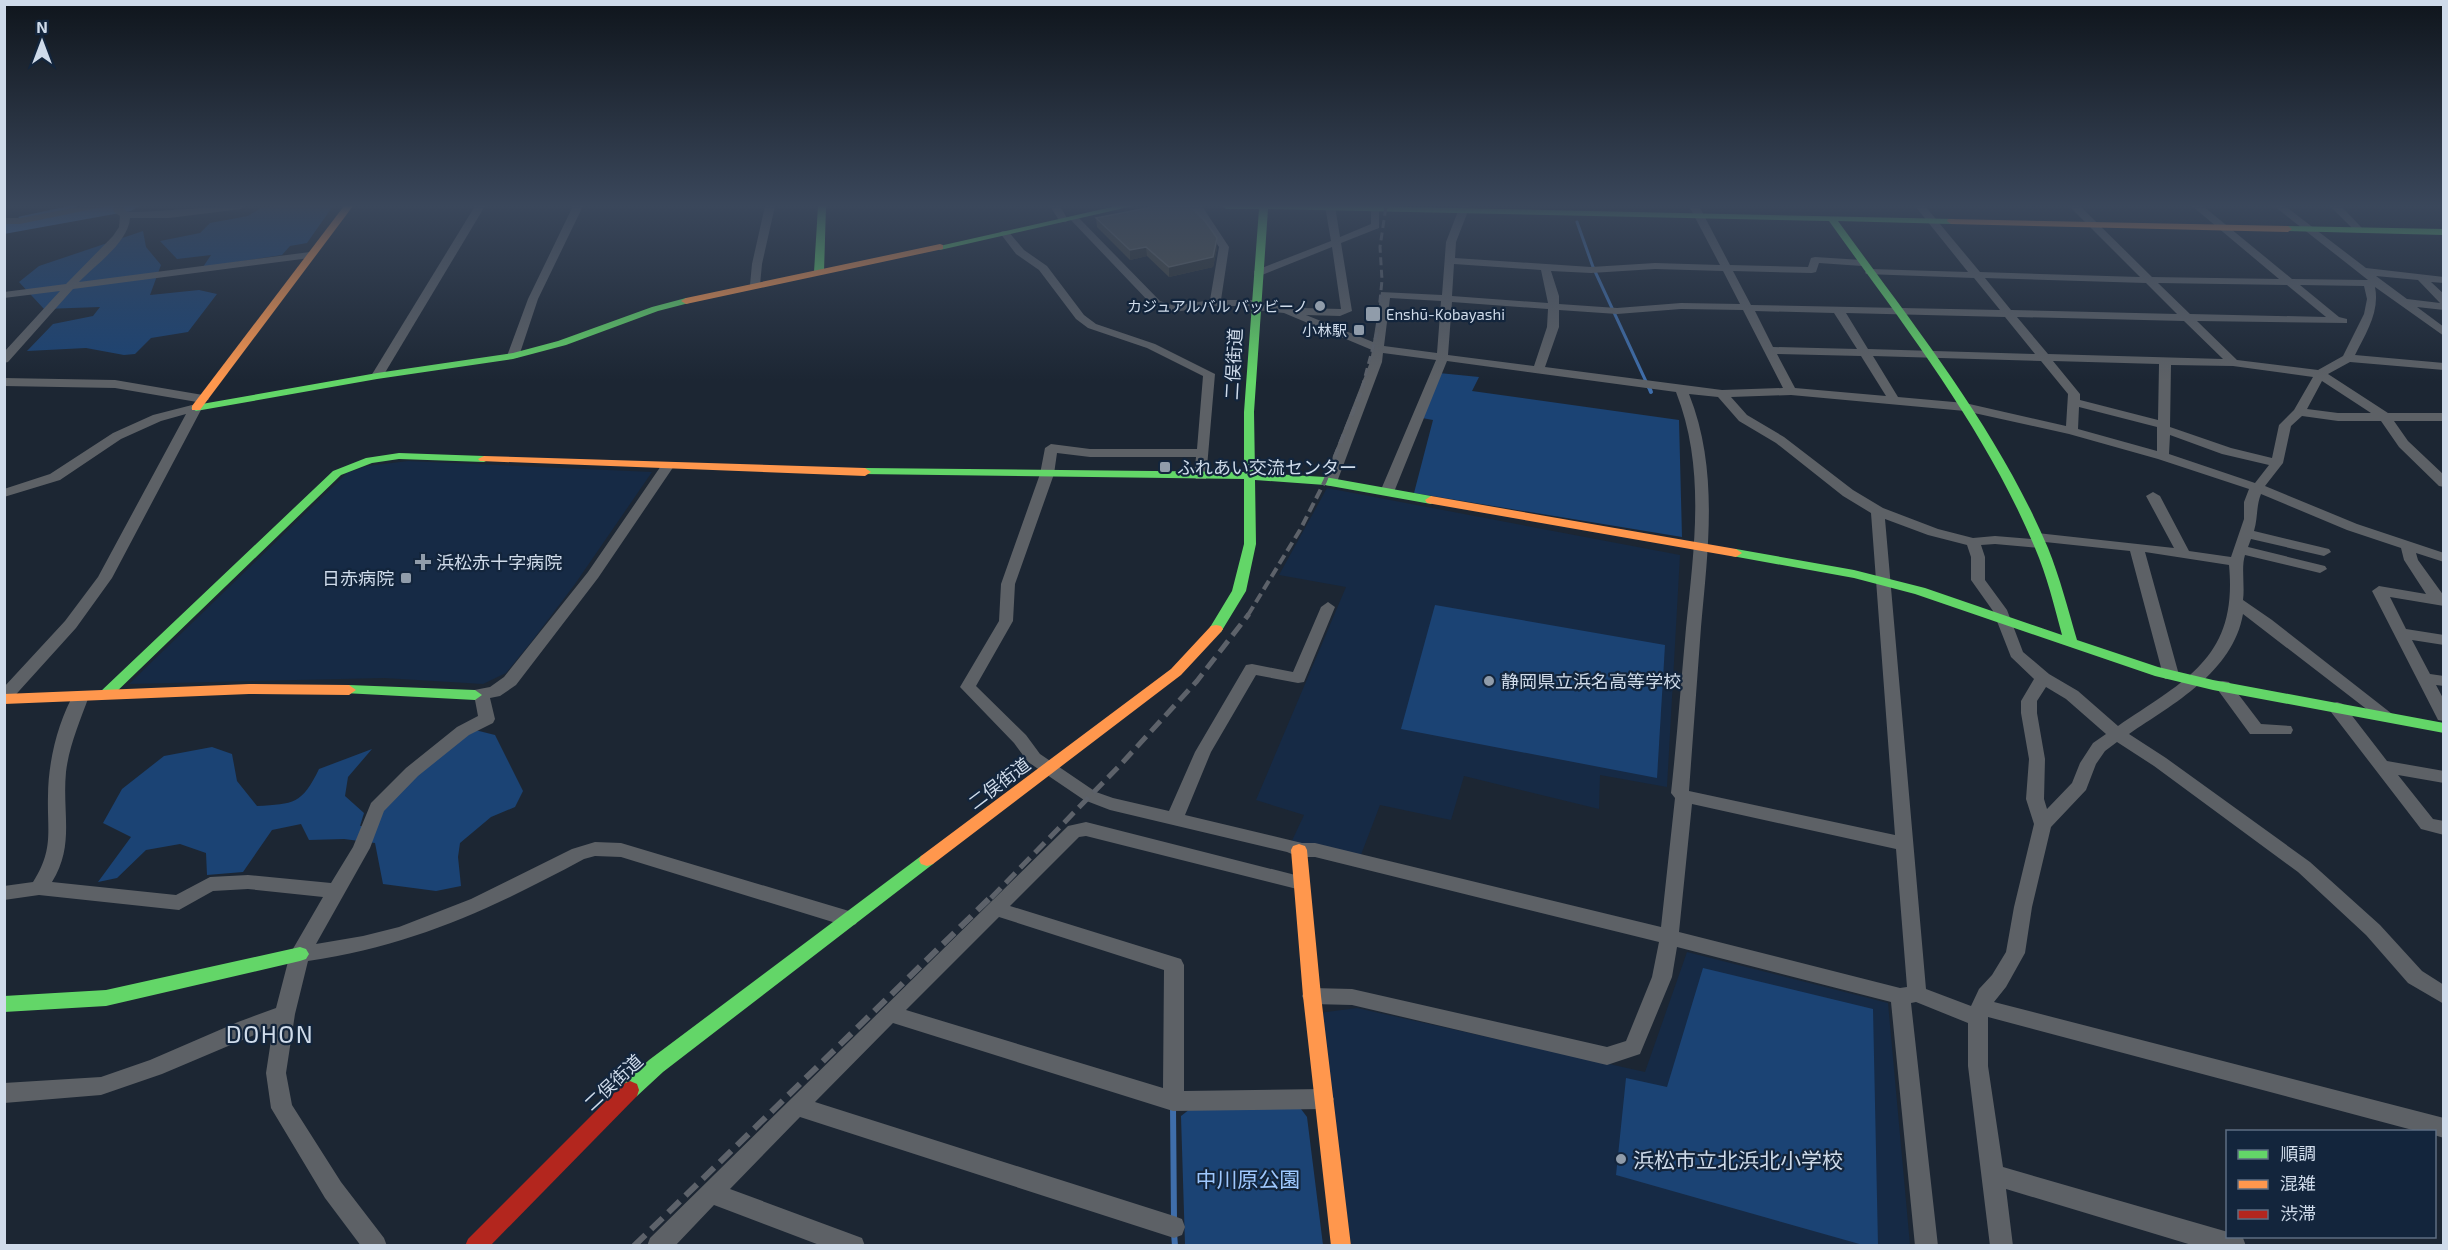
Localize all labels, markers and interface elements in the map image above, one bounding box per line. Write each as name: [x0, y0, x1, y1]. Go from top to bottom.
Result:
north arrow: [12, 12, 72, 72]
text: N: [36, 17, 48, 36]
place label: カジュアルバル バッビーノ: [1127, 297, 1308, 315]
marker: カジュアルバル バッビーノ: [1313, 299, 1327, 313]
marker: Enshū-Kobayashi: [1364, 305, 1382, 323]
place label: Enshū-Kobayashi: [1386, 305, 1505, 323]
place label: 小林駅: [1302, 321, 1347, 339]
marker: 小林駅: [1352, 323, 1366, 337]
street label: 二俣街道: [1220, 327, 1246, 401]
place label: ふれあい交流センター: [1177, 456, 1357, 478]
marker: ふれあい交流センター: [1158, 460, 1172, 474]
place label: 浜松赤十字病院: [436, 551, 562, 573]
marker: 浜松赤十字病院: [414, 553, 432, 571]
place label: 日赤病院: [322, 567, 394, 589]
marker: 日赤病院: [399, 571, 413, 585]
place label: 静岡県立浜名高等学校: [1501, 670, 1681, 692]
marker: 静岡県立浜名高等学校: [1482, 674, 1496, 688]
street label: 二俣街道: [964, 753, 1034, 813]
district label: DOHON: [226, 1019, 314, 1048]
street label: 二俣街道: [579, 1049, 647, 1115]
legend: [2226, 1130, 2436, 1238]
text: 順調: [2280, 1142, 2316, 1164]
place label: 浜松市立北浜北小学校: [1633, 1147, 1843, 1172]
marker: 浜松市立北浜北小学校: [1614, 1152, 1628, 1166]
park label: 中川原公園: [1196, 1166, 1301, 1191]
text: 混雑: [2280, 1172, 2316, 1194]
text: 渋滞: [2280, 1202, 2316, 1224]

